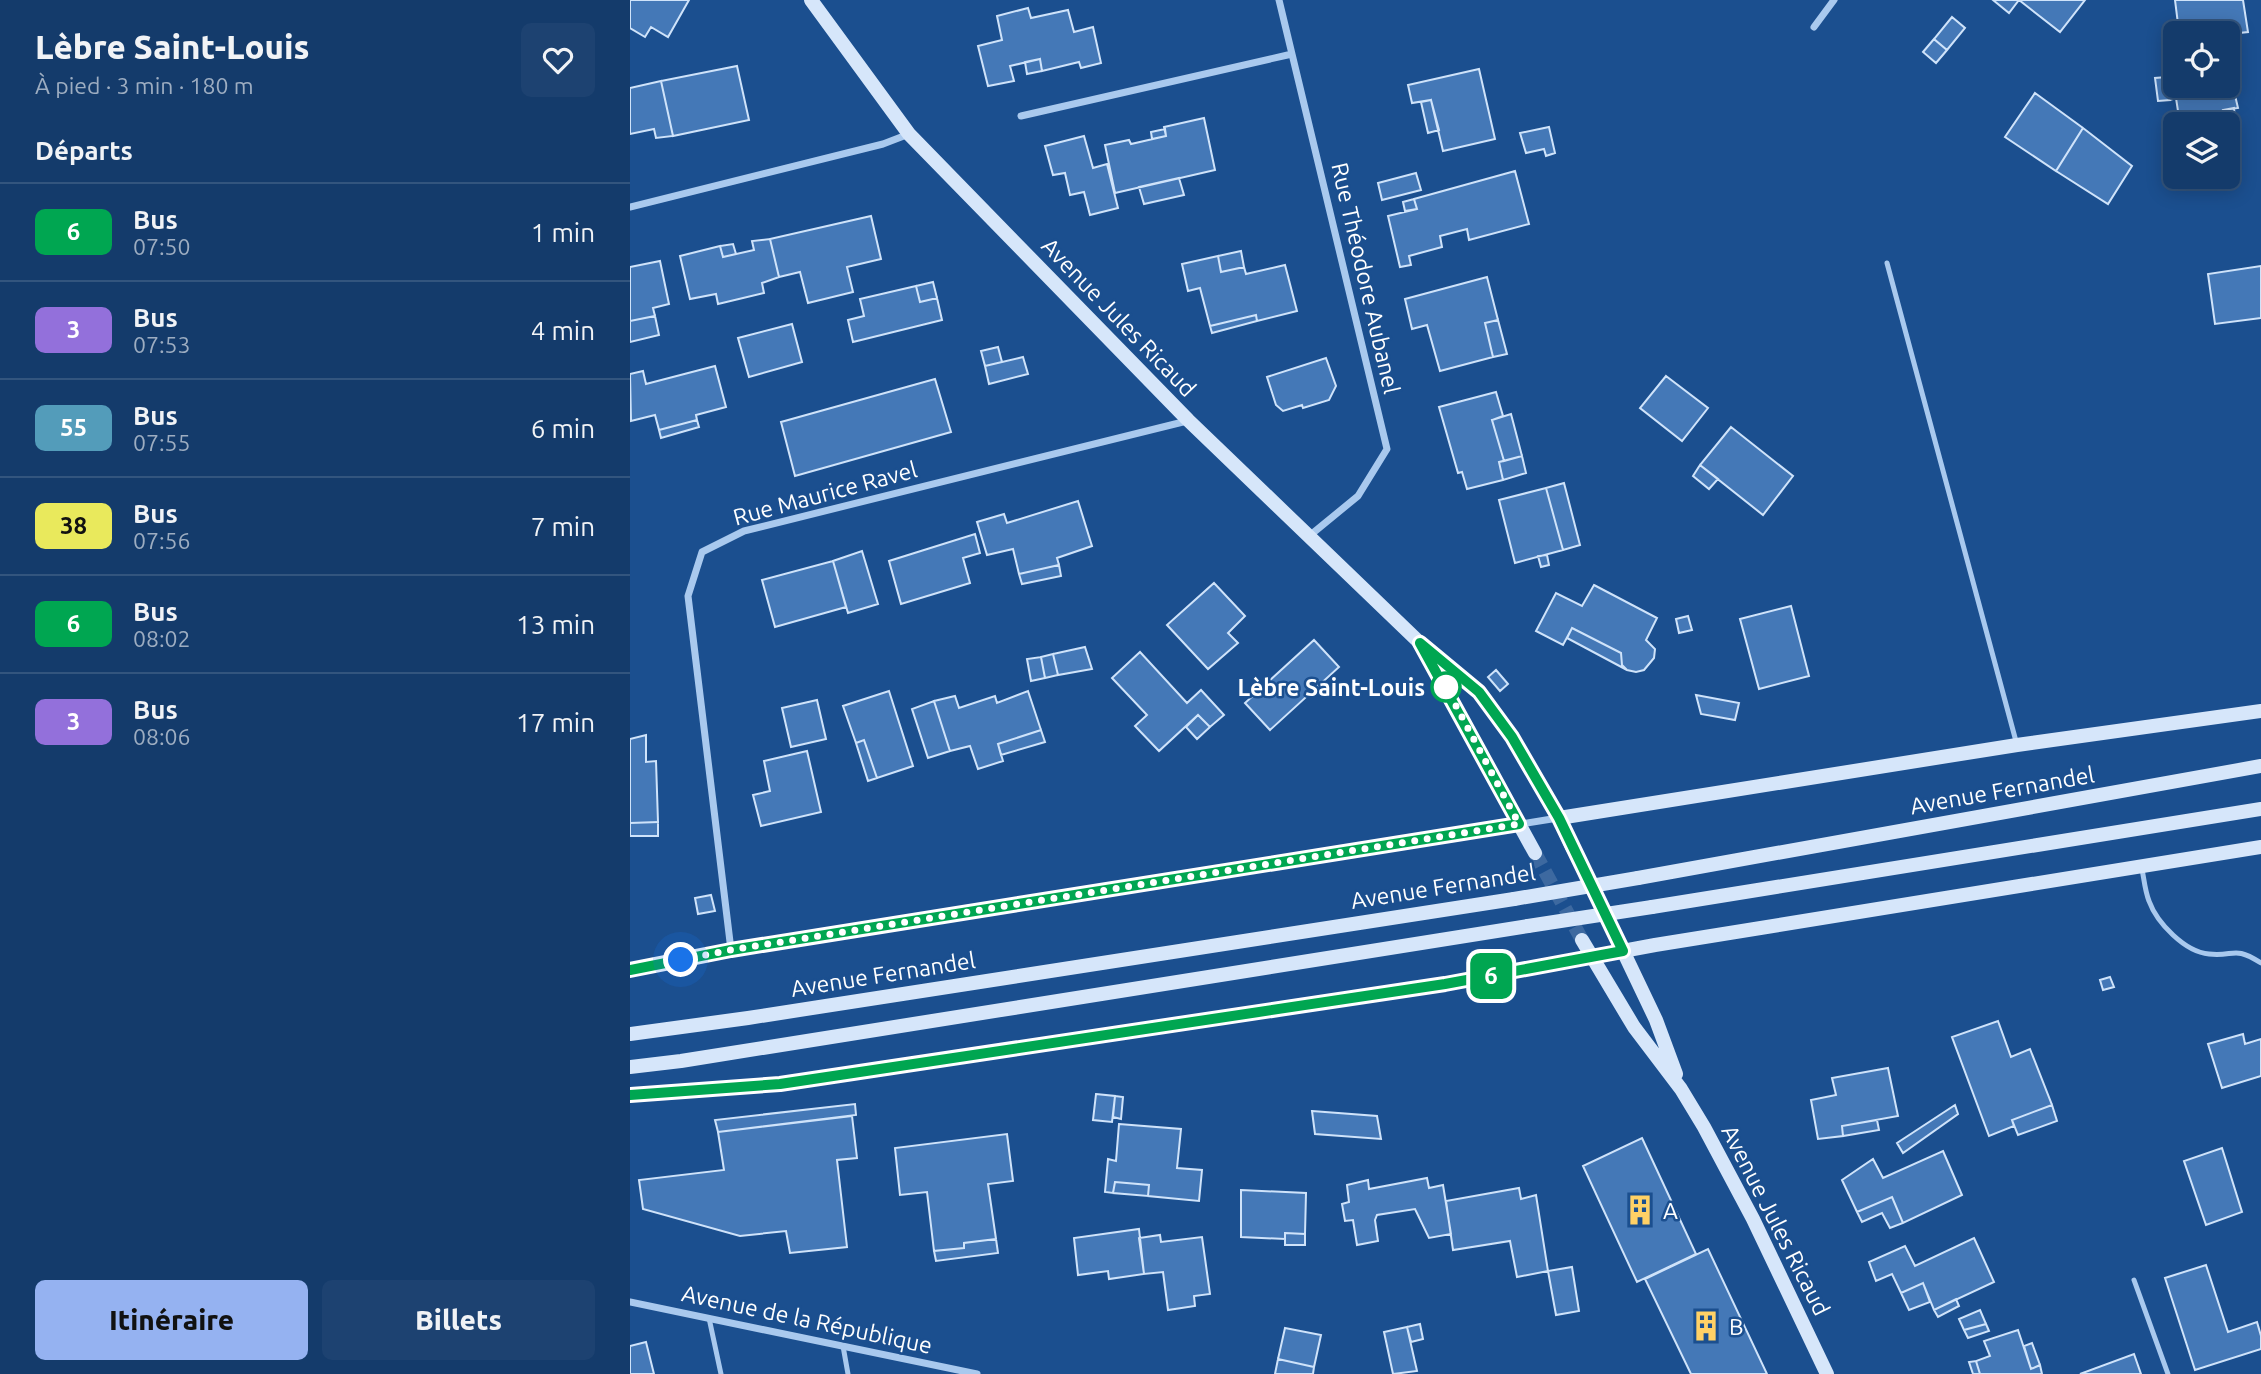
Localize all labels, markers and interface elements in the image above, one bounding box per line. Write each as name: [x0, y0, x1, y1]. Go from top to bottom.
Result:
map controls: [2163, 21, 2240, 189]
button: locate: [2163, 21, 2240, 98]
button: heart: [521, 23, 595, 97]
text: Lèbre Saint-Louis: [35, 28, 310, 65]
text: À pied · 3 min · 180 m: [35, 73, 254, 98]
button: layers: [2163, 112, 2240, 189]
text: Départs: [35, 136, 133, 165]
street label: Rue Théodore Aubanel: [1327, 160, 1405, 396]
text: Bus: [133, 205, 178, 234]
text: 6: [67, 218, 80, 245]
text: 1 min: [531, 218, 595, 247]
street label: Avenue Jules Ricaud: [1037, 233, 1201, 401]
text: 07:50: [133, 234, 191, 259]
text: Bus: [133, 303, 178, 332]
text: 3: [67, 316, 80, 343]
text: 4 min: [531, 316, 595, 345]
text: 07:53: [133, 332, 191, 357]
text: Bus: [133, 401, 178, 430]
text: 55: [60, 414, 87, 441]
text: 6 min: [531, 414, 595, 443]
text: 07:55: [133, 430, 191, 455]
street label: Rue Maurice Ravel: [730, 456, 920, 530]
text: Bus: [133, 499, 178, 528]
text: 38: [60, 512, 87, 539]
text: 7 min: [531, 512, 595, 541]
text: 07:56: [133, 528, 191, 553]
text: Bus: [133, 597, 178, 626]
text: 6: [67, 610, 80, 637]
text: 13 min: [516, 610, 595, 639]
text: 08:02: [133, 626, 191, 651]
marker: Lèbre Saint-Louis: [1431, 672, 1461, 702]
place label: Lèbre Saint-Louis: [1237, 675, 1425, 700]
text: Bus: [133, 695, 178, 724]
text: 3: [67, 708, 80, 735]
text: 17 min: [516, 708, 595, 737]
text: 08:06: [133, 724, 191, 749]
street label: Avenue Fernandel: [1908, 761, 2096, 819]
street label: Avenue Fernandel: [1349, 859, 1537, 913]
your location: [663, 942, 698, 977]
street label: Avenue Fernandel: [789, 947, 977, 1001]
line badge: 6: [1468, 953, 1514, 999]
text: 6: [1484, 962, 1498, 989]
street label: Avenue Jules Ricaud: [1717, 1121, 1835, 1319]
building icon: A: [1623, 1193, 1657, 1227]
place label: A: [1663, 1198, 1678, 1223]
button: Itinéraire: [35, 1280, 308, 1360]
button: Billets: [322, 1280, 595, 1360]
street label: Avenue de la République: [680, 1280, 934, 1358]
building icon: B: [1689, 1309, 1723, 1343]
place label: B: [1729, 1314, 1744, 1339]

